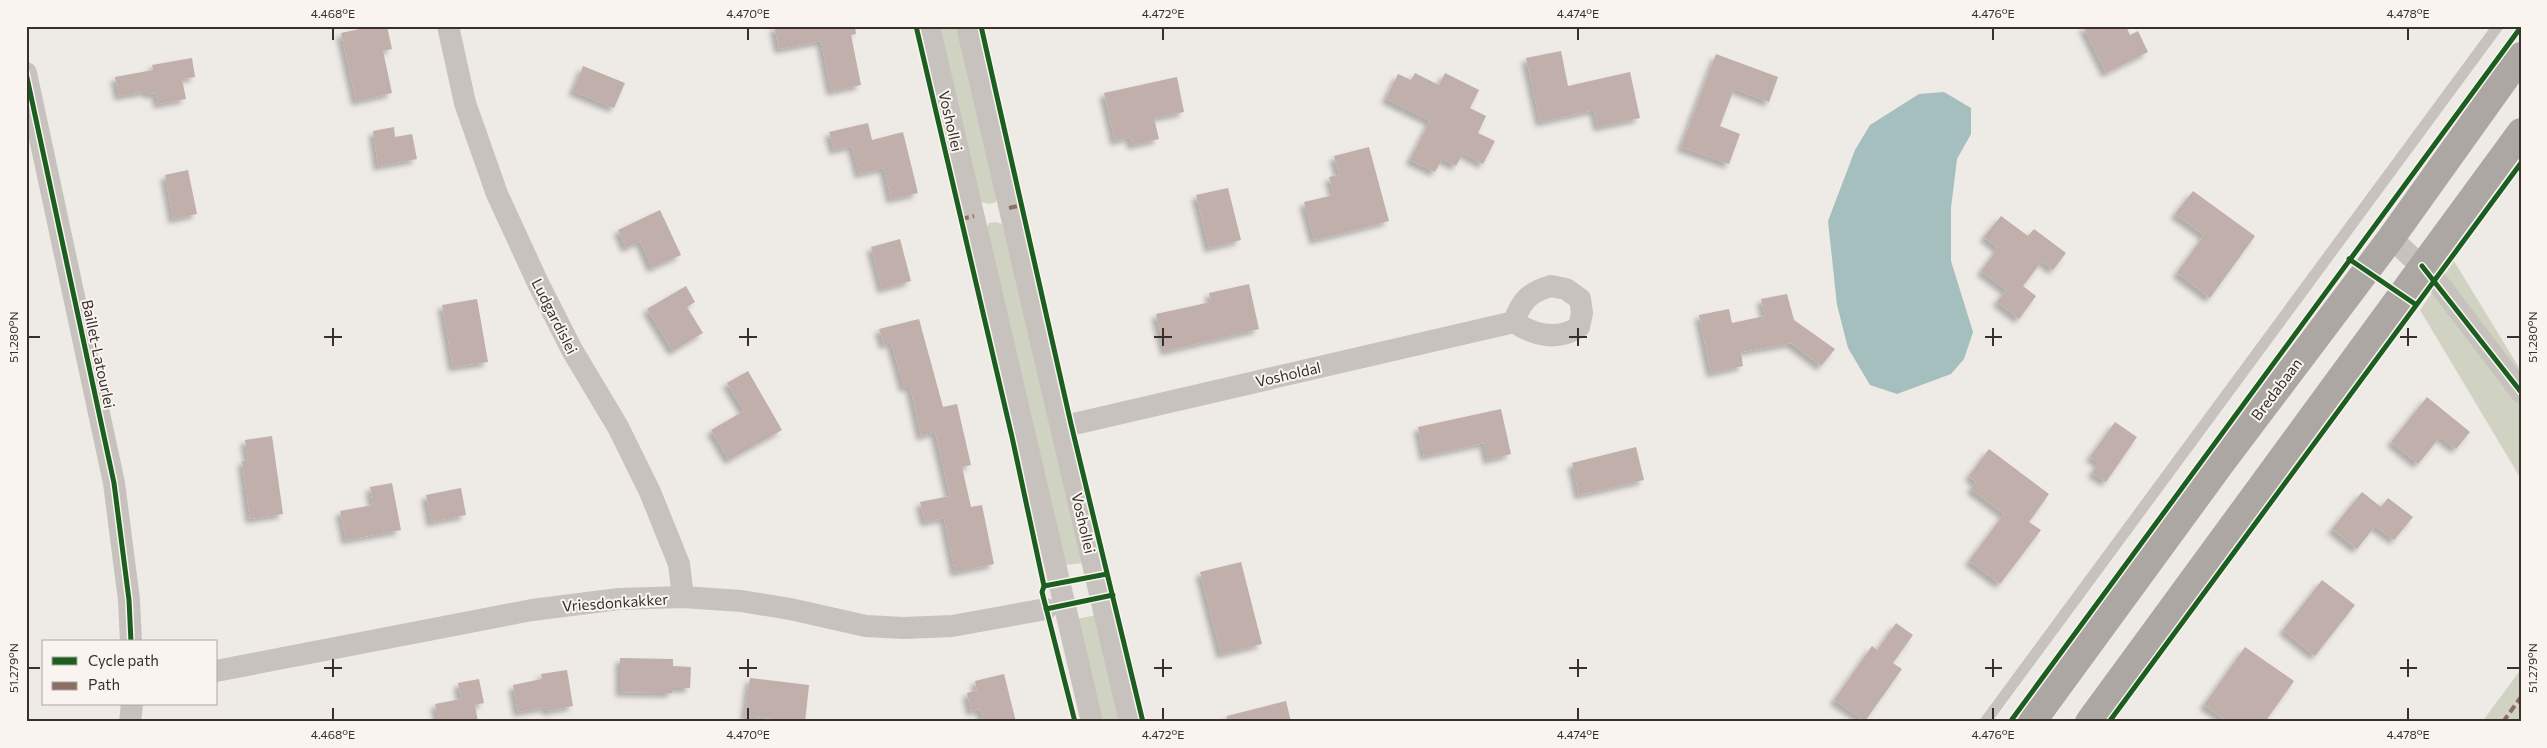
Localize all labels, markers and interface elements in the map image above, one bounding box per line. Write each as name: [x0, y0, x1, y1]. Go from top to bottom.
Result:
text: 4.468°E: [311, 6, 355, 20]
text: 4.470°E: [726, 6, 770, 20]
text: 4.472°E: [1142, 6, 1184, 20]
text: 4.474°E: [1557, 6, 1599, 20]
text: 4.476°E: [1971, 6, 2015, 20]
text: 4.478°E: [2386, 6, 2430, 20]
street label: Voshollei: [935, 89, 967, 153]
street label: Ludgardislei: [528, 275, 582, 357]
street label: Baillet-Latourlei: [79, 298, 119, 410]
text: 51.280°N: [6, 311, 20, 363]
text: 51.280°N: [2525, 311, 2539, 363]
street label: Bredabaan: [2247, 354, 2305, 424]
street label: Vosholdal: [1254, 358, 1322, 390]
street label: Voshollei: [1068, 491, 1100, 555]
street label: Vriesdonkakker: [561, 589, 669, 615]
legend: [42, 640, 218, 706]
text: 51.279°N: [6, 643, 20, 693]
text: 51.279°N: [2525, 643, 2539, 693]
text: Cycle path: [88, 651, 159, 669]
text: Path: [88, 675, 120, 693]
text: 4.468°E: [311, 727, 355, 741]
text: 4.470°E: [726, 727, 770, 741]
text: 4.472°E: [1142, 727, 1184, 741]
text: 4.474°E: [1557, 727, 1599, 741]
text: 4.476°E: [1971, 727, 2015, 741]
text: 4.478°E: [2386, 727, 2430, 741]

